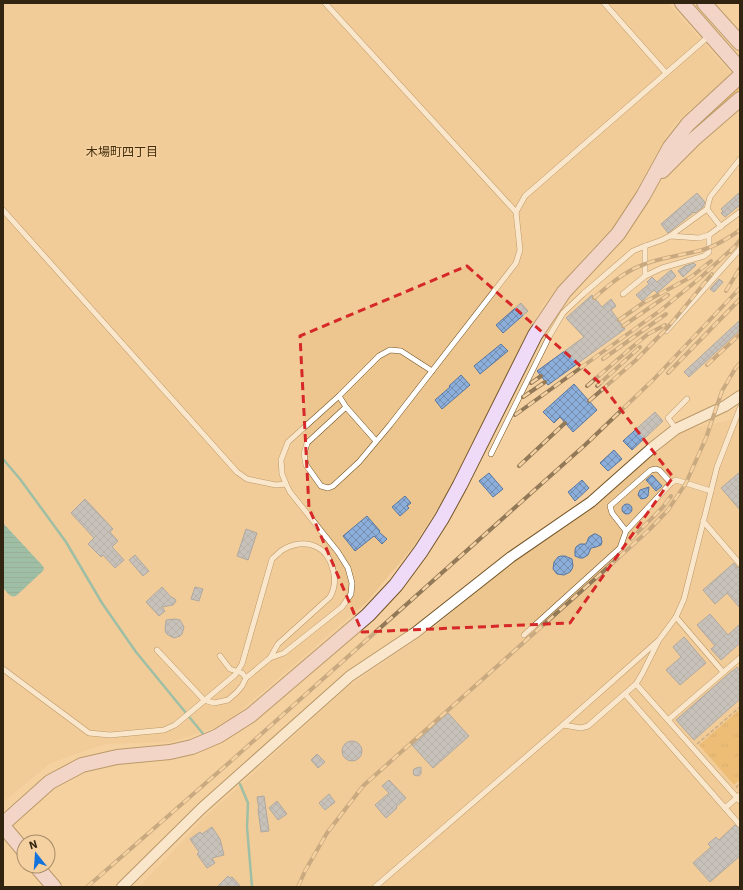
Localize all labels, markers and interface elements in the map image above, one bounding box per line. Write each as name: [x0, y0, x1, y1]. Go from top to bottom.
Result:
district label: 木場町四丁目: [86, 144, 158, 159]
north arrow: [16, 834, 56, 874]
text: N: [27, 837, 39, 852]

